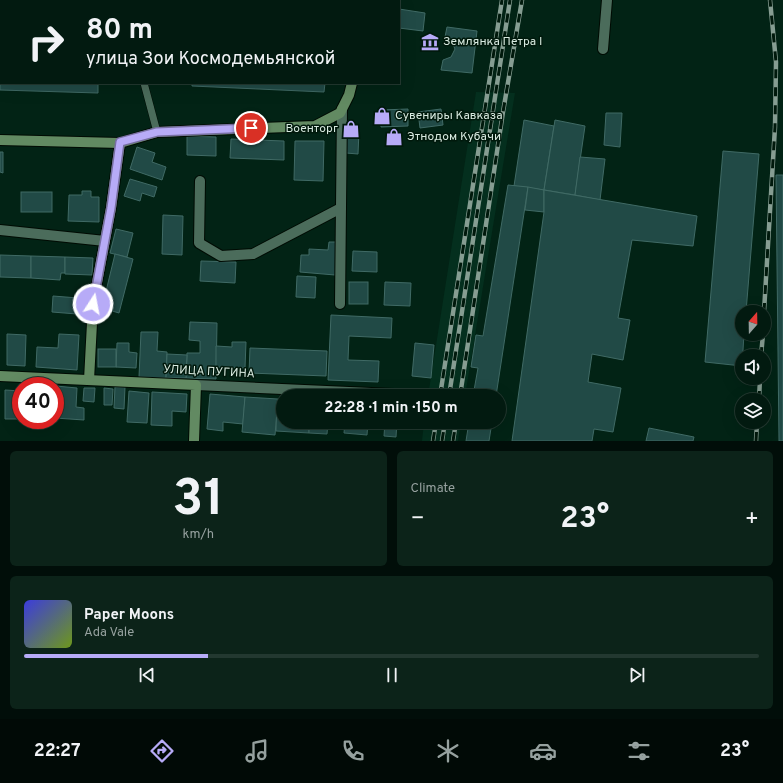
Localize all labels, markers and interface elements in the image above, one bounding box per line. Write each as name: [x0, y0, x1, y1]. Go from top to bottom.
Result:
text: 80 m: [86, 13, 153, 49]
icon: right: [20, 16, 72, 68]
museum icon: Землянка Петра I: [420, 32, 440, 52]
place label: Землянка Петра I: [443, 34, 542, 50]
text: улица Зои Космодемьянской: [86, 48, 335, 71]
shop icon: Сувениры Кавказа: [372, 106, 392, 126]
place label: Сувениры Кавказа: [395, 108, 503, 124]
pin: [234, 111, 268, 145]
icon: arrive: [240, 117, 262, 139]
shop icon: Военторг: [341, 119, 361, 139]
place label: Военторг: [285, 121, 338, 137]
shop icon: Этнодом Кубачи: [384, 127, 404, 147]
place label: Этнодом Кубачи: [407, 129, 501, 145]
position arrow: [72, 283, 114, 325]
north arrow: [735, 305, 771, 341]
map controls: [735, 305, 771, 429]
button: sound: [735, 349, 771, 385]
street label: УЛИЦА ПУГИНА: [163, 362, 255, 382]
speed limit sign: 40: [12, 377, 64, 429]
button: layers: [735, 393, 771, 429]
text: 22:28 · 1 min · 150 m: [324, 399, 458, 418]
text: 31: [172, 468, 224, 534]
text: Climate: [411, 481, 455, 497]
text: 23°: [560, 501, 609, 538]
text: −: [411, 506, 425, 533]
text: +: [745, 506, 759, 533]
text: km/h: [182, 527, 214, 543]
text: Paper Moons: [84, 606, 174, 625]
text: Ada Vale: [84, 625, 134, 641]
icon: previous: [136, 664, 158, 686]
icon: pause: [381, 664, 403, 686]
icon: next: [626, 664, 648, 686]
icon: directions: [148, 737, 176, 765]
icon: music: [243, 737, 271, 765]
icon: phone: [339, 737, 367, 765]
icon: climate: [434, 737, 462, 765]
icon: car: [529, 737, 557, 765]
icon: filters: [625, 737, 653, 765]
text: 22:27: [34, 740, 81, 763]
text: 23°: [720, 740, 749, 763]

